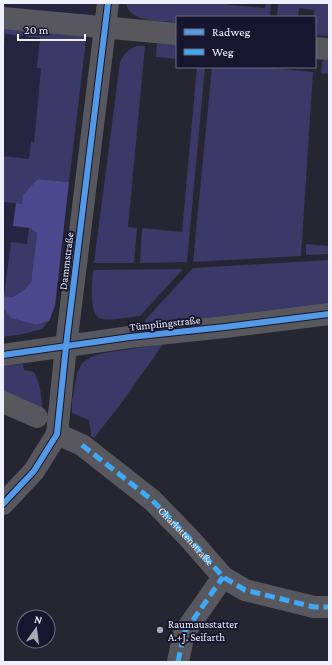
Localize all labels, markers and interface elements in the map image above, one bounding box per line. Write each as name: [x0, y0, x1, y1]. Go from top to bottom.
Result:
scale bar: [18, 16, 85, 42]
legend: [176, 16, 316, 68]
text: 20 m: [24, 23, 49, 37]
text: Radweg: [212, 25, 250, 39]
text: Weg: [212, 45, 234, 59]
street label: Dammstraße: [57, 231, 75, 290]
street label: Tümplingstraße: [129, 313, 201, 334]
street label: Charlottenstraße: [156, 504, 216, 568]
north arrow: [16, 609, 56, 649]
text: N: [33, 613, 44, 626]
place label: Raumausstatter A.+J. Seifarth: [168, 618, 238, 644]
marker: Raumausstatter A.+J. Seifarth: [155, 625, 165, 635]

